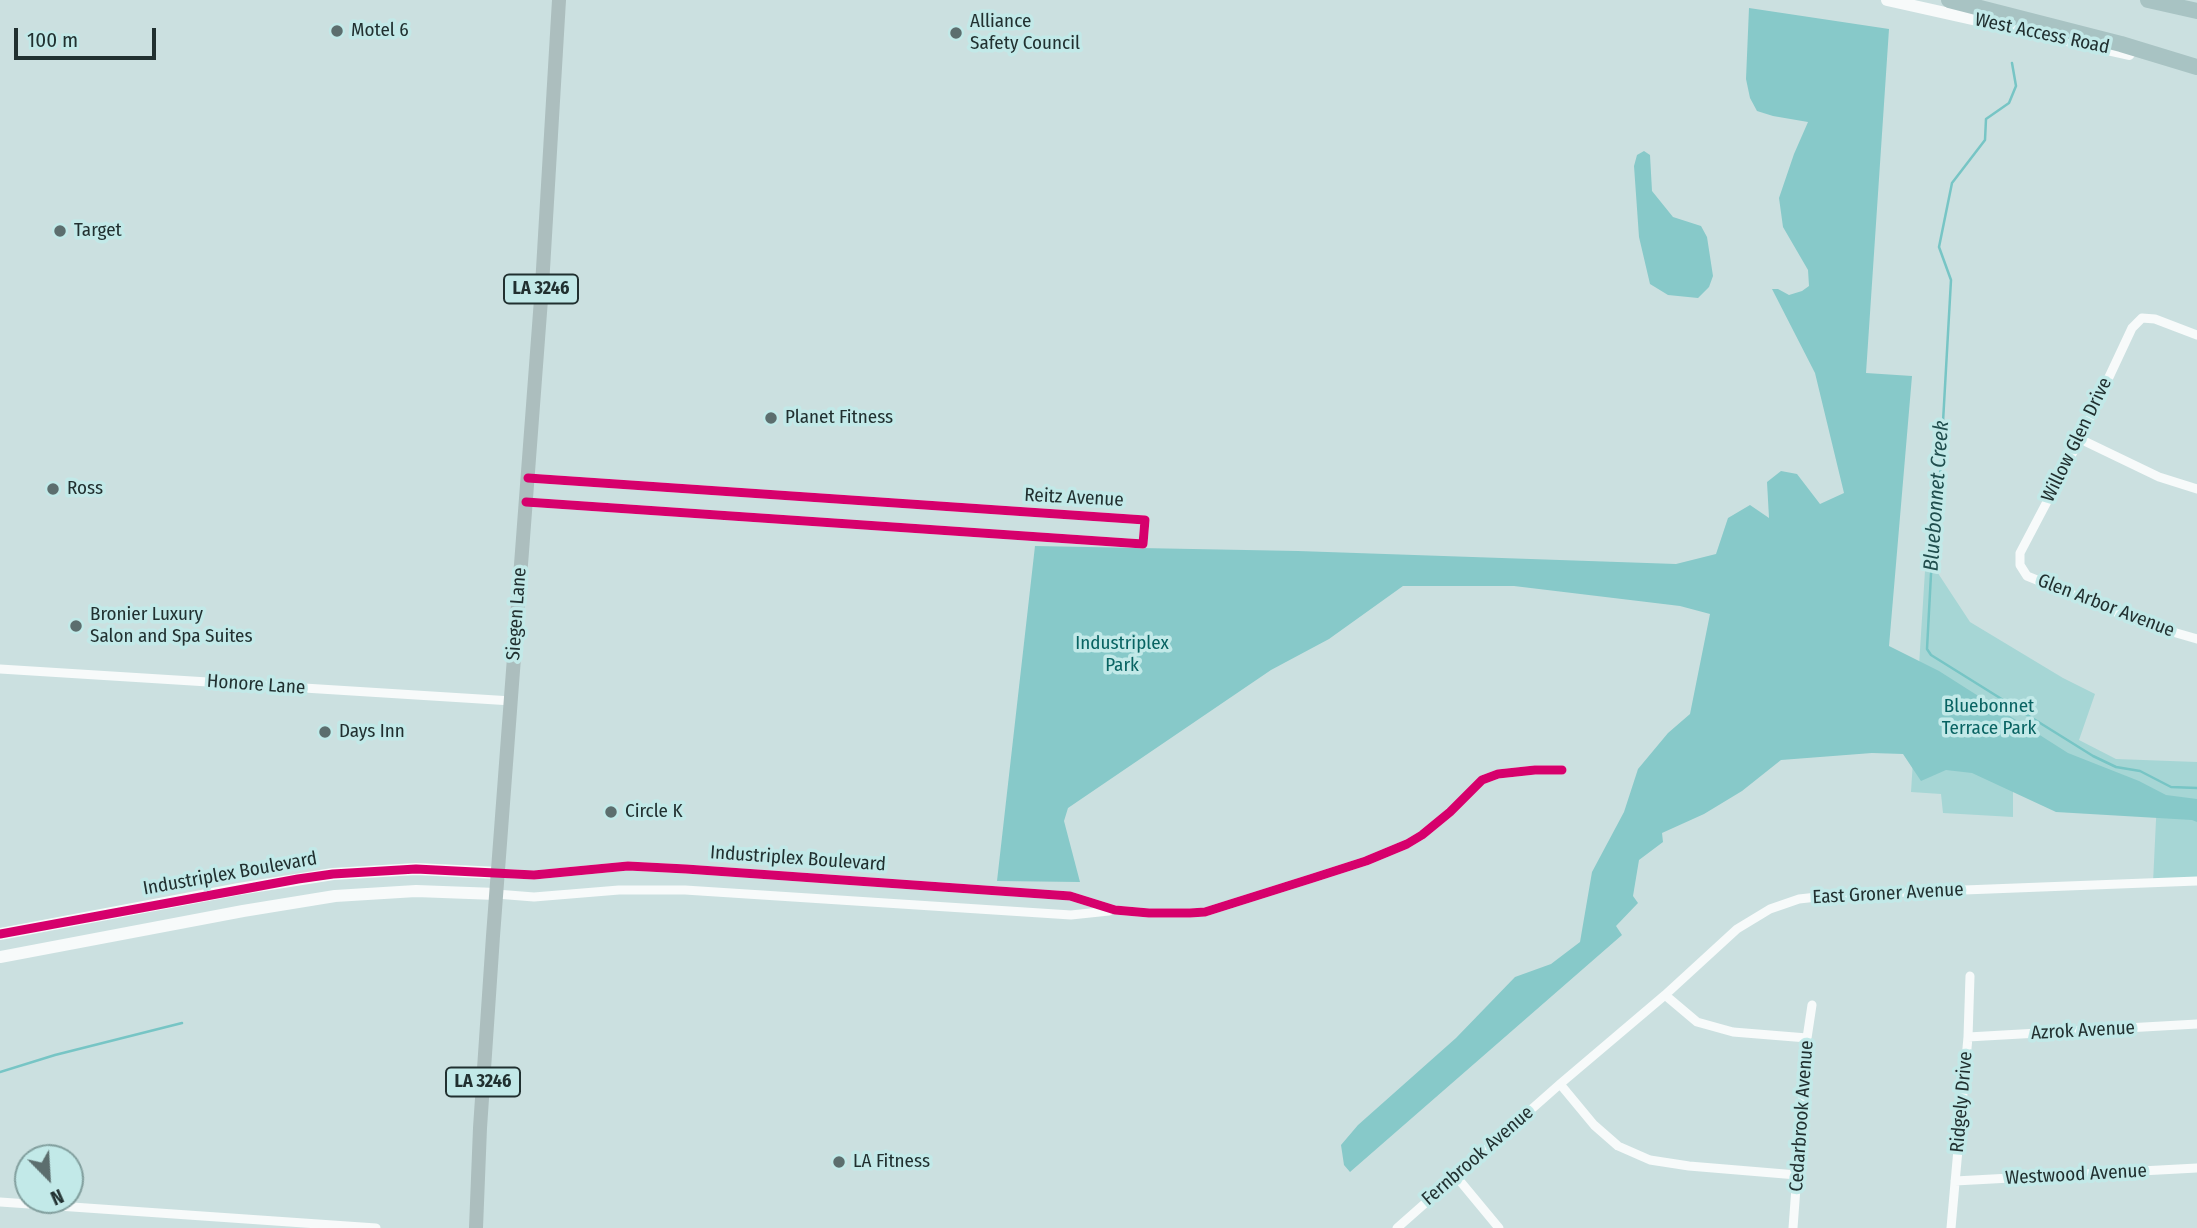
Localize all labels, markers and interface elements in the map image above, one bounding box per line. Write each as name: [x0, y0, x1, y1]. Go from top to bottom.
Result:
street label: West Access Road: [1973, 9, 2111, 59]
place label: Alliance Safety Council: [970, 11, 1080, 55]
scale bar: [18, 14, 159, 58]
place label: Motel 6: [351, 20, 409, 42]
marker: Motel 6: [329, 23, 345, 39]
marker: Alliance Safety Council: [948, 25, 964, 41]
text: 100 m: [27, 27, 78, 53]
place label: Target: [74, 220, 122, 242]
marker: Target: [52, 223, 68, 239]
road number: LA 3246: [504, 274, 578, 304]
street label: Willow Glen Drive: [2037, 374, 2117, 506]
place label: Planet Fitness: [785, 407, 893, 429]
marker: Planet Fitness: [763, 410, 779, 426]
water label: Bluebonnet Creek: [1919, 420, 1955, 572]
place label: Ross: [67, 478, 103, 500]
marker: Ross: [45, 481, 61, 497]
street label: Reitz Avenue: [1024, 484, 1124, 512]
street label: Siegen Lane: [502, 567, 532, 661]
street label: Glen Arbor Avenue: [2034, 569, 2178, 643]
place label: Bronier Luxury Salon and Spa Suites: [90, 604, 253, 648]
marker: Bronier Luxury Salon and Spa Suites: [68, 618, 84, 634]
park label: Industriplex Park: [1075, 633, 1169, 677]
street label: Honore Lane: [206, 670, 306, 700]
park label: Bluebonnet Terrace Park: [1942, 696, 2036, 740]
place label: Days Inn: [339, 721, 405, 743]
marker: Days Inn: [317, 724, 333, 740]
place label: Circle K: [625, 801, 682, 823]
marker: Circle K: [603, 804, 619, 820]
street label: Industriplex Boulevard: [709, 841, 887, 877]
street label: Industriplex Boulevard: [141, 847, 319, 901]
street label: East Groner Avenue: [1812, 879, 1964, 909]
street label: Azrok Avenue: [2030, 1017, 2136, 1045]
street label: Cedarbrook Avenue: [1785, 1040, 1819, 1192]
street label: Ridgely Drive: [1946, 1051, 1978, 1153]
road number: LA 3246: [446, 1068, 520, 1097]
street label: Fernbrook Avenue: [1418, 1101, 1538, 1211]
north arrow: [14, 1144, 84, 1214]
place label: LA Fitness: [853, 1151, 930, 1173]
marker: LA Fitness: [831, 1154, 847, 1170]
street label: Westwood Avenue: [2005, 1160, 2147, 1190]
text: N: [47, 1184, 67, 1210]

